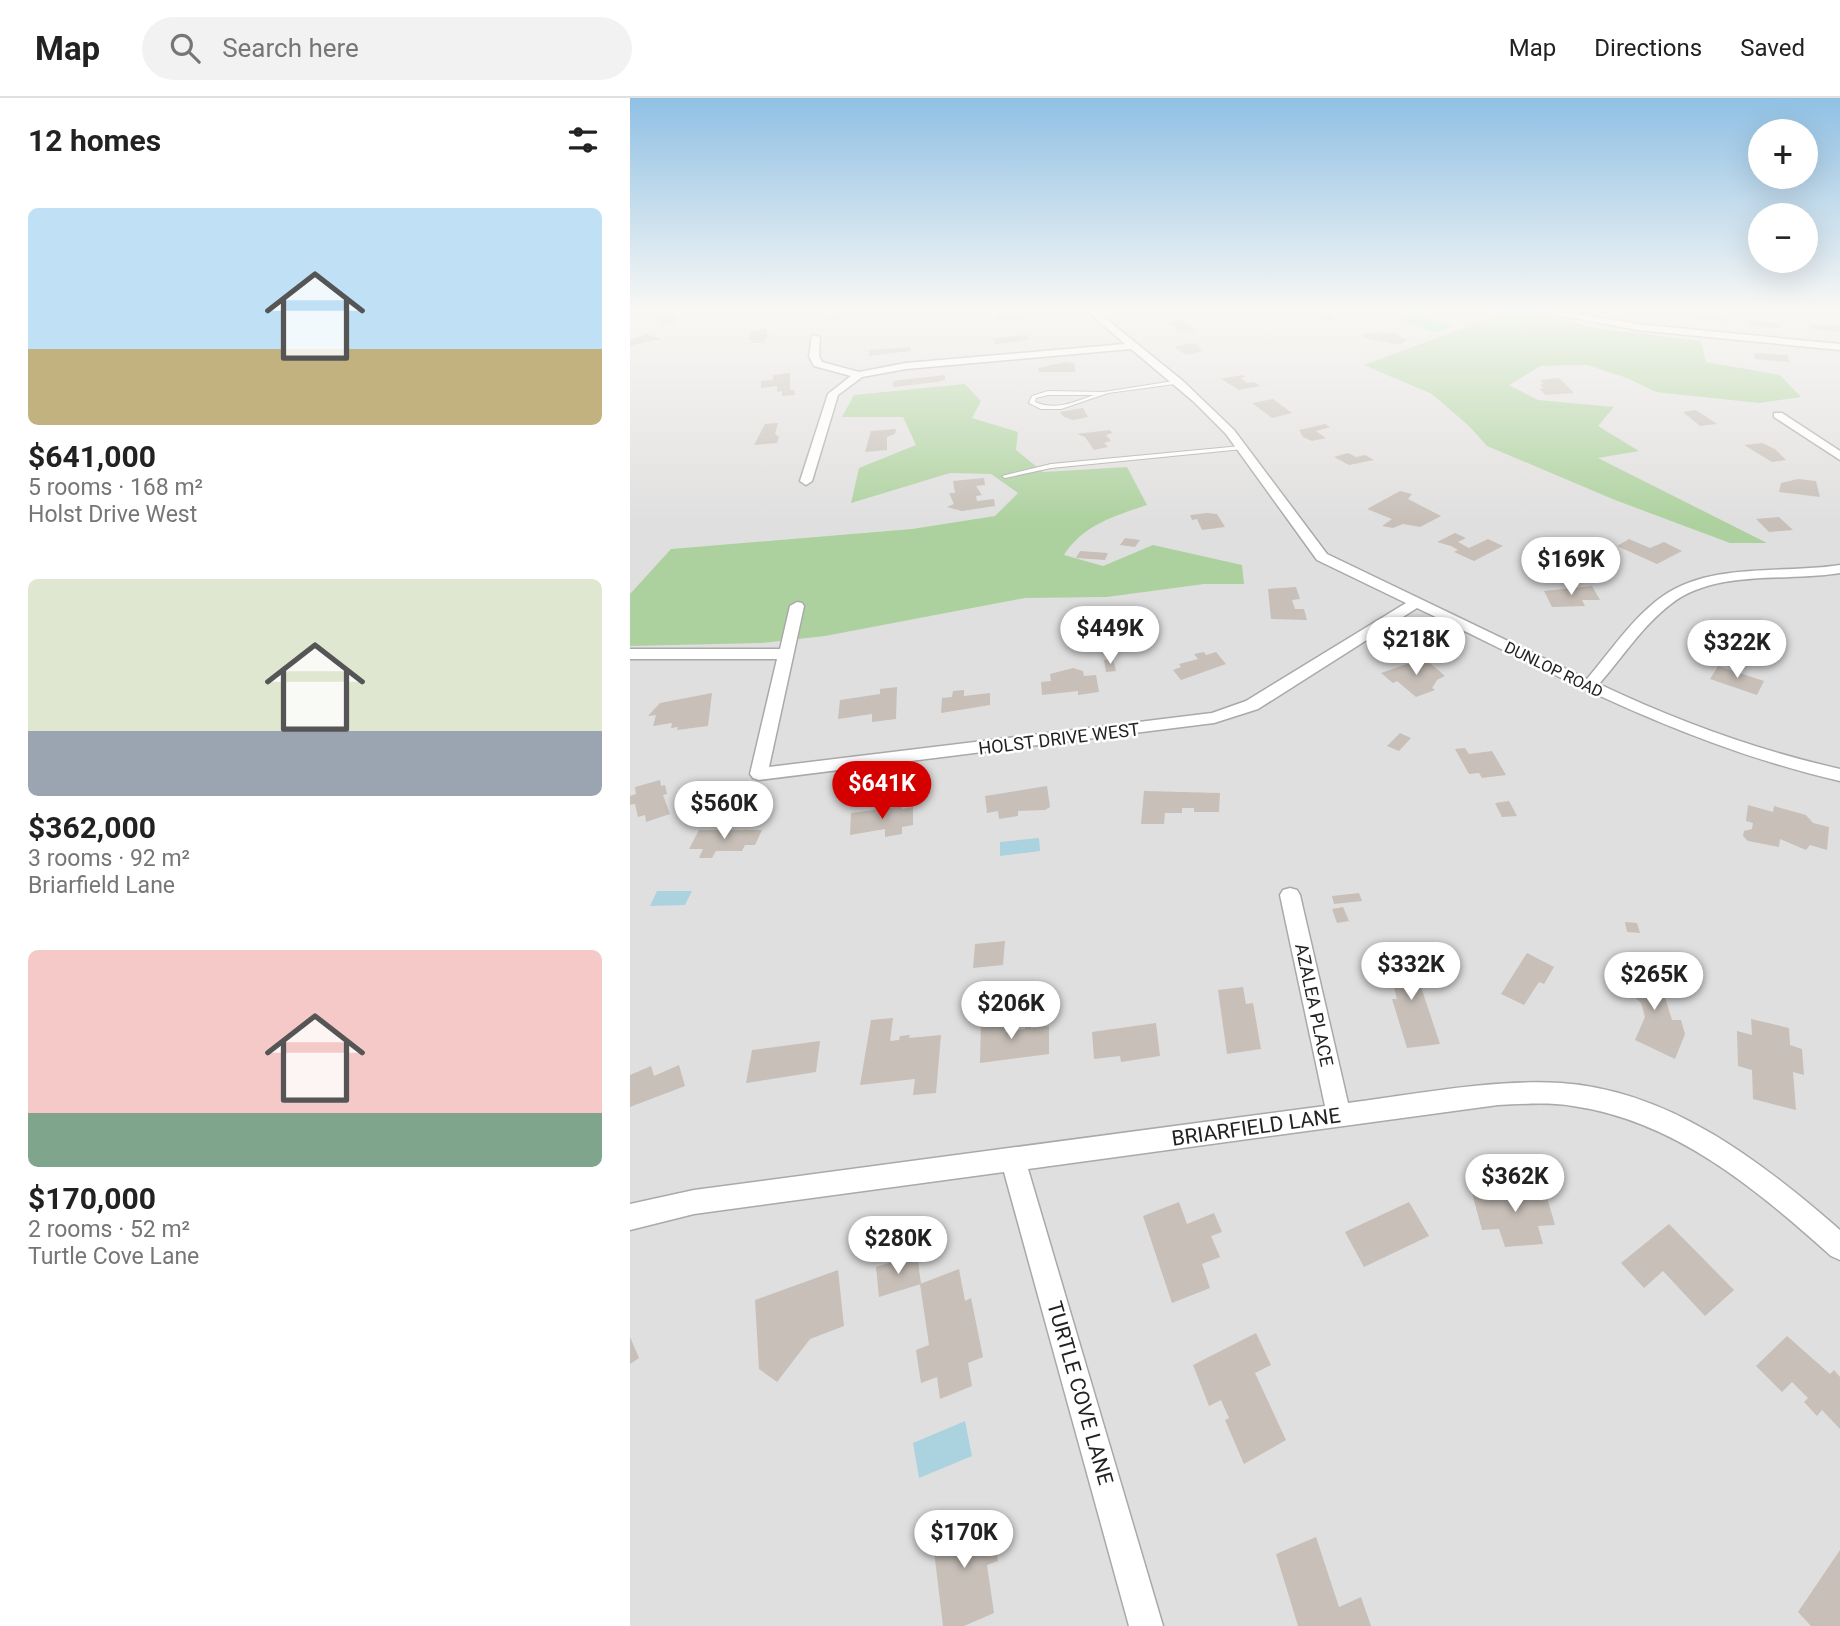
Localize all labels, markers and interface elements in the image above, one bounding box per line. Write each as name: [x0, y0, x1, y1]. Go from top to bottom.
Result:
search box: [142, 17, 632, 80]
text: Map: [35, 29, 100, 68]
icon: search: [166, 29, 204, 67]
text: Search here: [222, 33, 359, 63]
text: Map: [1509, 34, 1556, 62]
text: Directions: [1594, 34, 1702, 62]
text: Saved: [1740, 34, 1805, 62]
map controls: [1748, 119, 1818, 273]
button: +: [1748, 119, 1818, 189]
icon: filters: [564, 121, 602, 159]
text: 12 homes: [28, 123, 161, 158]
button: −: [1748, 203, 1818, 273]
icon: home: [252, 253, 378, 379]
text: $641,000: [28, 439, 156, 474]
text: 5 rooms · 168 m²: [28, 474, 203, 501]
text: Holst Drive West: [28, 501, 197, 528]
pin: $169K: [1522, 538, 1620, 597]
text: $169K: [1537, 546, 1605, 573]
pin: $449K: [1061, 606, 1159, 666]
text: $449K: [1076, 615, 1144, 642]
pin: $218K: [1367, 618, 1465, 677]
pin: $322K: [1688, 620, 1786, 680]
icon: home: [252, 624, 378, 750]
text: $218K: [1382, 626, 1450, 653]
text: $322K: [1703, 629, 1771, 656]
street label: DUNLOP ROAD: [1501, 637, 1606, 701]
street label: HOLST DRIVE WEST: [977, 718, 1141, 759]
pin: $641K: [833, 762, 931, 821]
text: $641K: [848, 770, 916, 797]
pin: $560K: [675, 782, 773, 841]
text: $560K: [690, 790, 758, 817]
text: $362,000: [28, 810, 156, 845]
text: 3 rooms · 92 m²: [28, 845, 190, 872]
text: Briarfield Lane: [28, 872, 175, 899]
street label: AZALEA PLACE: [1291, 941, 1338, 1068]
pin: $332K: [1362, 942, 1460, 1002]
text: $332K: [1377, 951, 1445, 978]
pin: $265K: [1605, 953, 1703, 1012]
text: $265K: [1620, 961, 1688, 988]
pin: $206K: [962, 982, 1060, 1041]
text: $206K: [977, 990, 1045, 1017]
icon: home: [252, 995, 378, 1121]
street label: BRIARFIELD LANE: [1170, 1103, 1342, 1151]
pin: $362K: [1466, 1154, 1564, 1214]
text: $362K: [1481, 1163, 1549, 1190]
text: $170,000: [28, 1181, 156, 1216]
text: 2 rooms · 52 m²: [28, 1216, 190, 1243]
pin: $280K: [849, 1216, 947, 1276]
text: $280K: [864, 1225, 932, 1252]
text: Turtle Cove Lane: [28, 1243, 199, 1270]
street label: TURTLE COVE LANE: [1042, 1298, 1118, 1488]
pin: $170K: [915, 1510, 1013, 1570]
text: $170K: [930, 1519, 998, 1546]

